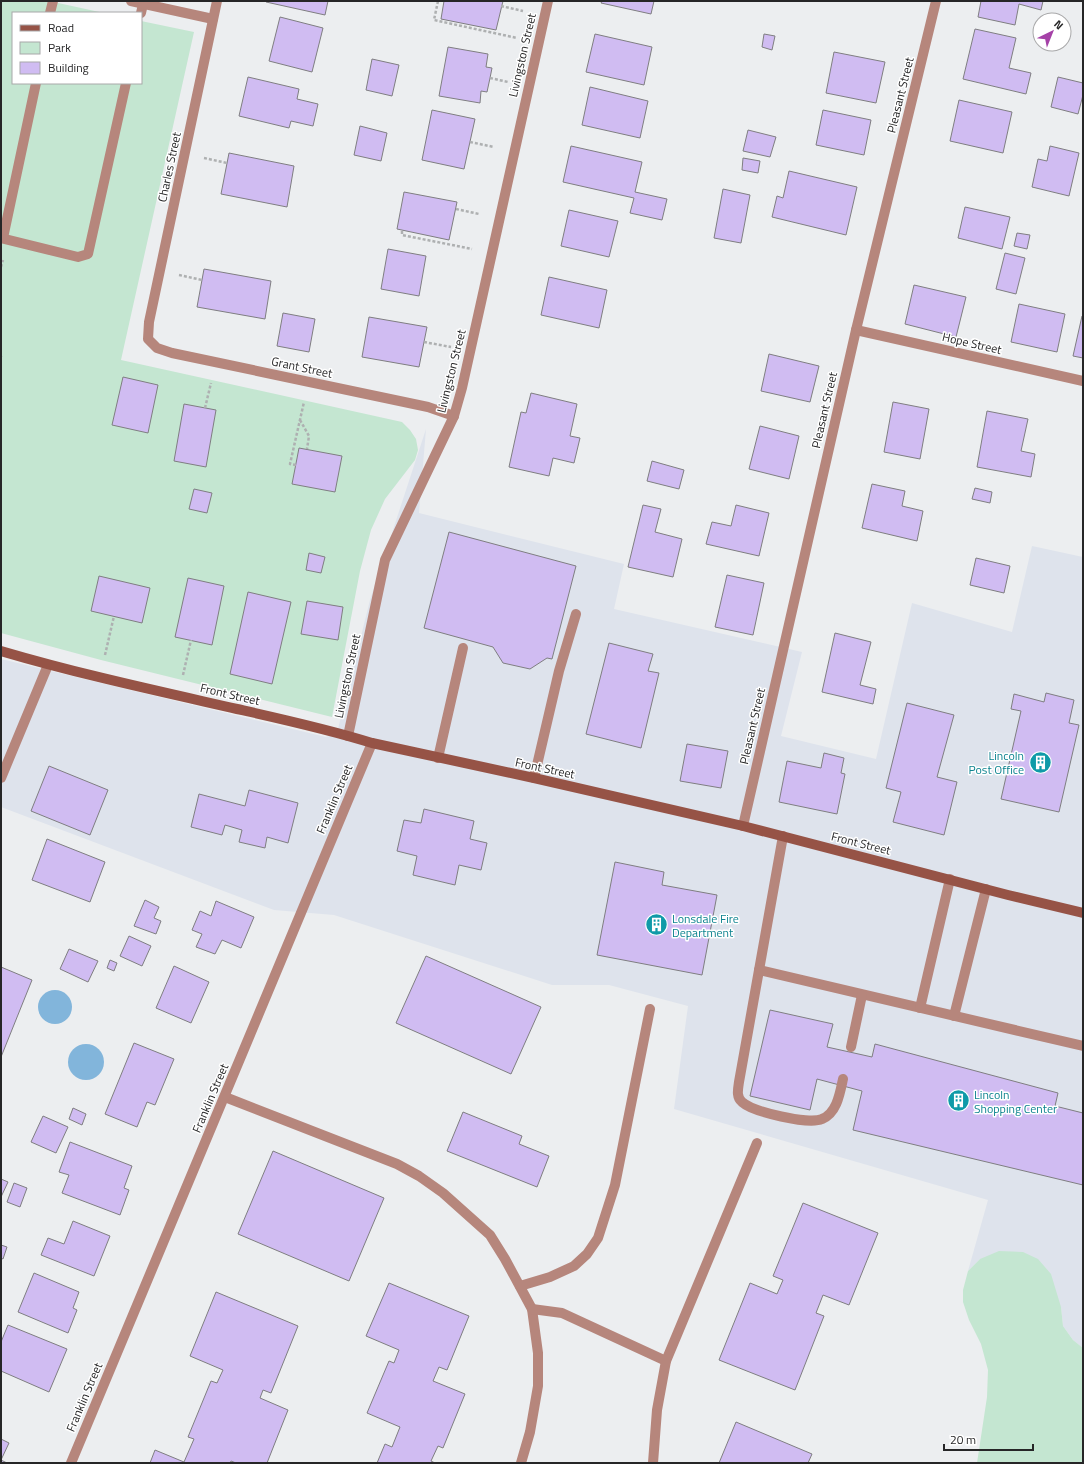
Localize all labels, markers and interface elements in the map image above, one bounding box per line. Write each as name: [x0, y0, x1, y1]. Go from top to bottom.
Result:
street label: Livingston Street: [503, 10, 541, 99]
legend: [12, 12, 142, 84]
north arrow: [1032, 12, 1072, 52]
text: N: [1051, 16, 1067, 33]
text: Road: [48, 18, 74, 37]
text: Park: [48, 38, 71, 57]
street label: Pleasant Street: [881, 54, 919, 135]
text: Building: [48, 58, 89, 77]
street label: Charles Street: [152, 129, 186, 204]
street label: Livingston Street: [431, 326, 471, 415]
street label: Hope Street: [940, 327, 1004, 359]
street label: Grant Street: [270, 351, 335, 383]
street label: Pleasant Street: [806, 369, 842, 450]
street label: Livingston Street: [329, 631, 365, 720]
street label: Front Street: [198, 678, 262, 710]
street label: Pleasant Street: [734, 685, 770, 766]
place label: Lincoln Post Office: [968, 746, 1024, 779]
building icon: Lincoln Post Office: [1027, 749, 1053, 775]
street label: Front Street: [513, 752, 577, 784]
street label: Franklin Street: [311, 761, 357, 837]
street label: Front Street: [829, 826, 893, 860]
place label: Lonsdale Fire Department: [672, 909, 739, 942]
building icon: Lonsdale Fire Department: [644, 912, 670, 938]
street label: Franklin Street: [187, 1060, 233, 1136]
place label: Lincoln Shopping Center: [974, 1085, 1057, 1118]
building icon: Lincoln Shopping Center: [945, 1088, 971, 1114]
street label: Franklin Street: [61, 1359, 107, 1435]
scale bar: [944, 1426, 1033, 1452]
text: 20 m: [950, 1430, 976, 1449]

